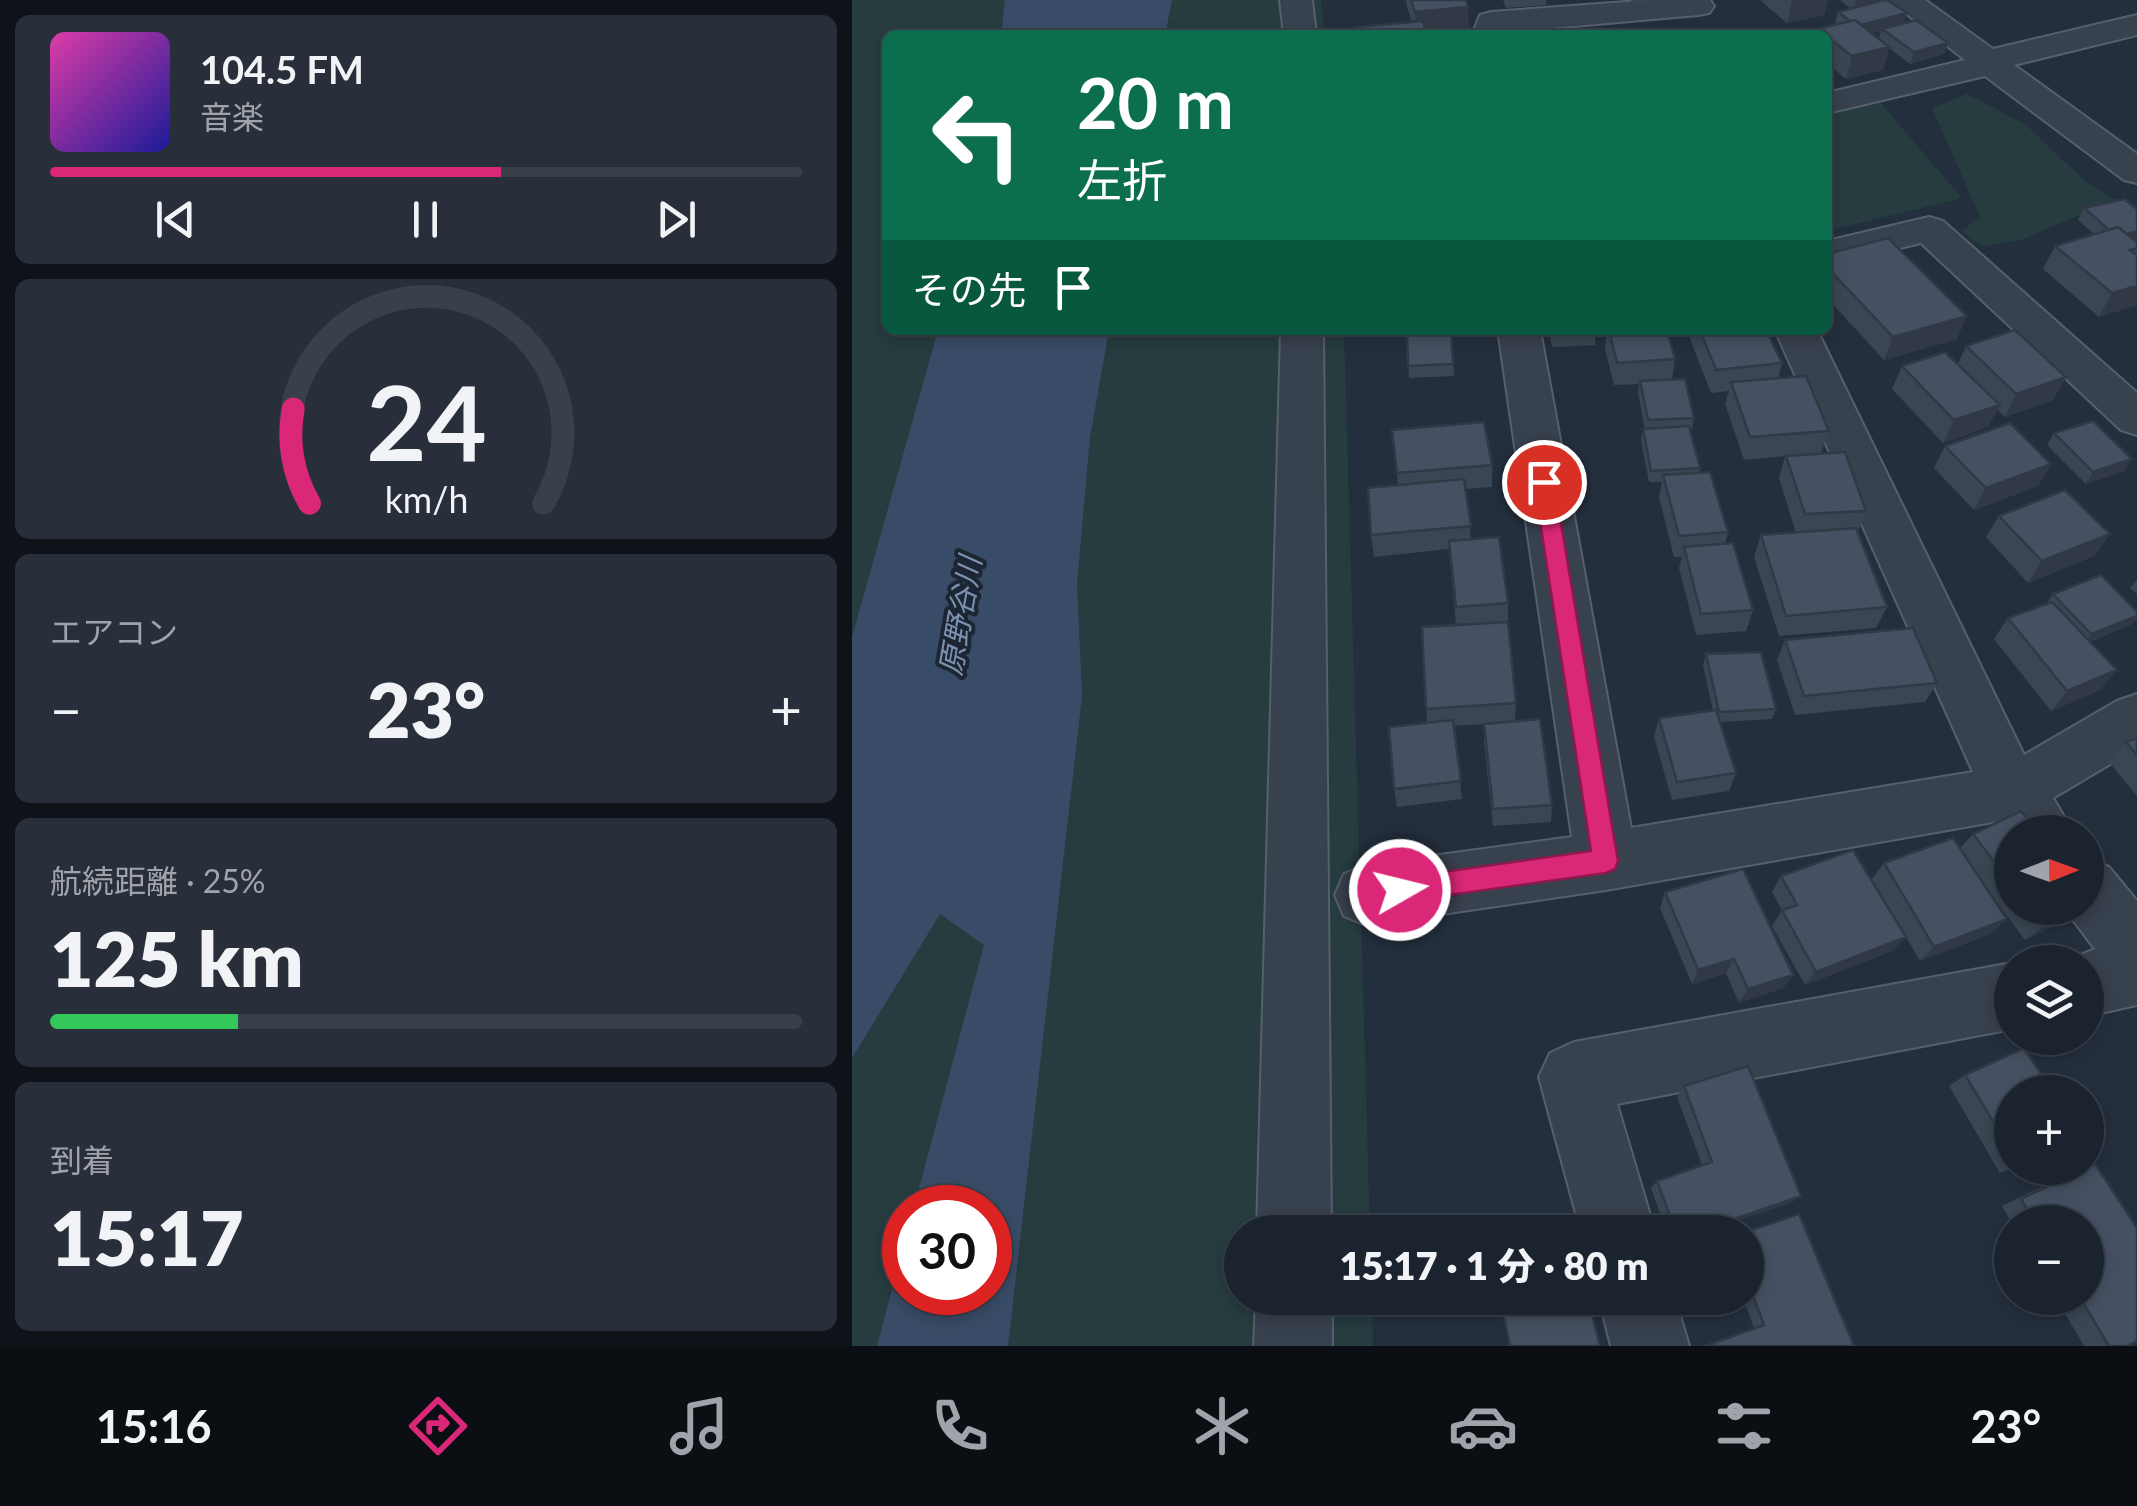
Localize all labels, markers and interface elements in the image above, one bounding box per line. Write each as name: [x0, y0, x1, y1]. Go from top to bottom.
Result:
text: 104.5 FM: [200, 46, 364, 92]
text: 20 m: [1077, 60, 1234, 144]
icon: left: [912, 70, 1042, 200]
text: 音楽: [200, 97, 264, 136]
text: 左折: [1077, 153, 1167, 207]
icon: previous: [148, 192, 203, 247]
icon: pause: [398, 192, 453, 247]
icon: next: [649, 192, 704, 247]
icon: arrive: [1046, 260, 1101, 315]
text: その先: [912, 266, 1026, 312]
text: 24: [366, 358, 486, 483]
pin: [1502, 440, 1587, 525]
icon: arrive: [1517, 455, 1572, 510]
text: km/h: [384, 478, 468, 521]
water label: 原野谷川: [931, 550, 988, 678]
text: エアコン: [50, 612, 178, 651]
text: 23°: [367, 664, 485, 754]
text: −: [50, 676, 82, 742]
text: +: [770, 676, 802, 742]
north arrow: [1994, 815, 2104, 925]
map controls: [1994, 815, 2104, 1315]
position arrow: [1348, 838, 1452, 942]
text: 航続距離 · 25%: [50, 861, 265, 900]
text: 125 km: [50, 913, 304, 1003]
button: layers: [1994, 945, 2104, 1055]
button: +: [1994, 1075, 2104, 1185]
text: 到着: [50, 1140, 114, 1179]
speed limit sign: 30: [882, 1185, 1012, 1315]
text: 15:17: [50, 1192, 244, 1282]
button: −: [1994, 1205, 2104, 1315]
text: 15:17 · 1 分 · 80 m: [1339, 1242, 1649, 1288]
icon: directions: [403, 1391, 473, 1461]
icon: music: [664, 1391, 734, 1461]
icon: phone: [925, 1391, 995, 1461]
icon: climate: [1187, 1391, 1257, 1461]
icon: car: [1448, 1391, 1518, 1461]
icon: filters: [1709, 1391, 1779, 1461]
text: 15:16: [96, 1399, 212, 1453]
text: 23°: [1970, 1399, 2041, 1453]

